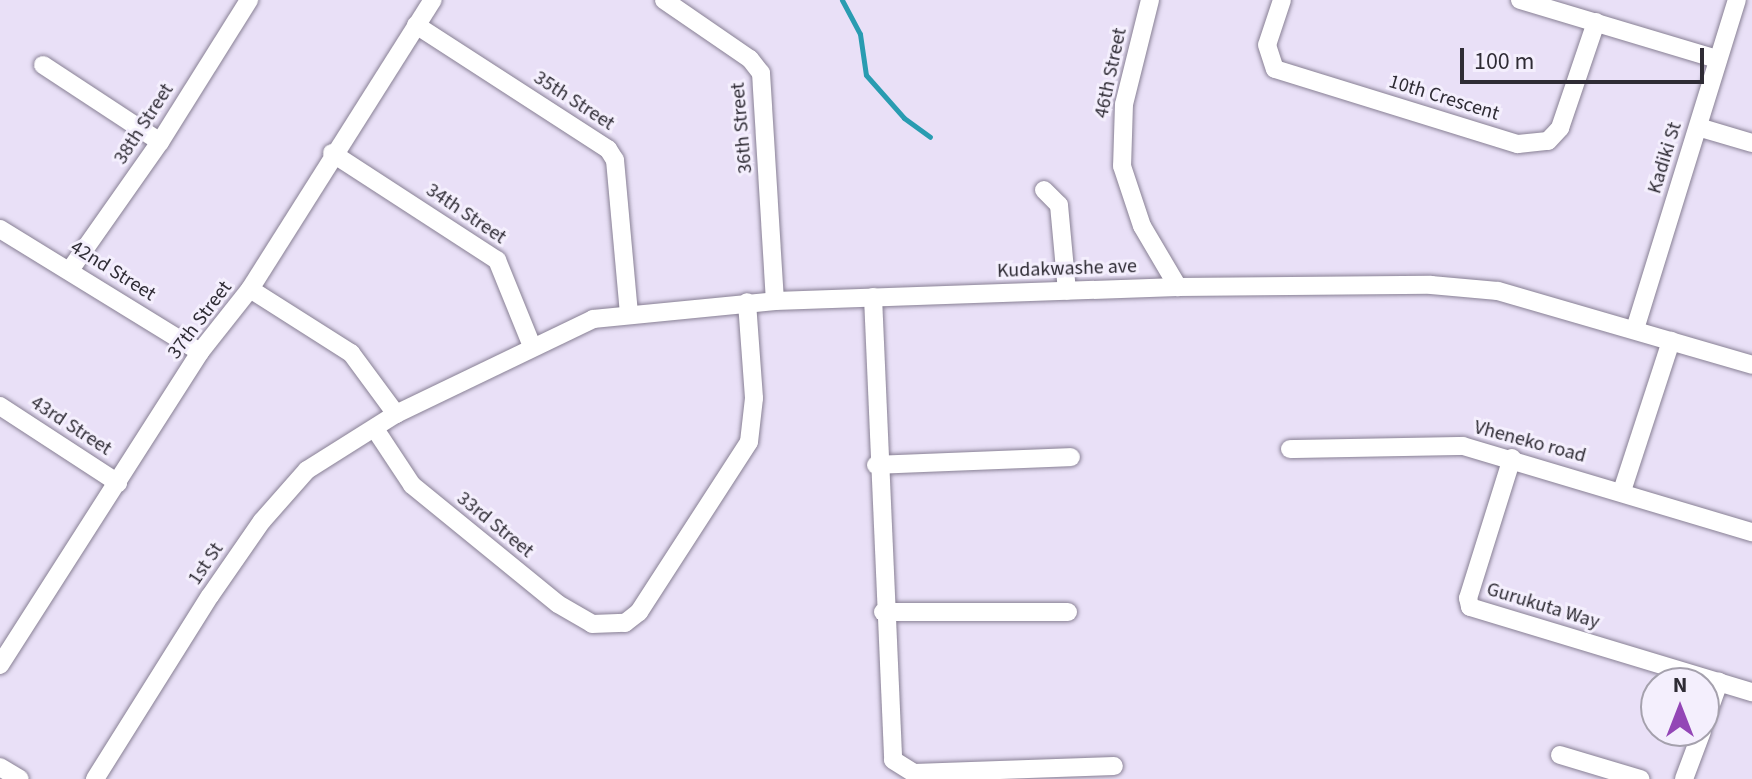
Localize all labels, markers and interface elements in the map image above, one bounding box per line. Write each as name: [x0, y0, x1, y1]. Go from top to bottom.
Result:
street label: 46th Street: [1090, 26, 1132, 120]
scale bar: [1464, 32, 1708, 82]
text: 100 m: [1474, 44, 1534, 79]
street label: 35th Street: [529, 66, 619, 136]
street label: 10th Crescent: [1386, 70, 1502, 126]
street label: 38th Street: [109, 79, 179, 169]
street label: 36th Street: [726, 81, 758, 175]
street label: Kadiki St: [1643, 119, 1687, 197]
street label: 34th Street: [421, 178, 511, 250]
street label: 42nd Street: [66, 235, 160, 307]
street label: Kudakwashe ave: [997, 255, 1137, 283]
street label: 37th Street: [163, 276, 237, 364]
street label: 43rd Street: [26, 391, 116, 461]
street label: Vheneko road: [1471, 416, 1589, 468]
street label: 33rd Street: [452, 487, 538, 563]
street label: 1st St: [183, 538, 229, 590]
street label: Gurukuta Way: [1484, 577, 1602, 635]
north arrow: [1640, 667, 1720, 747]
text: N: [1673, 669, 1687, 701]

